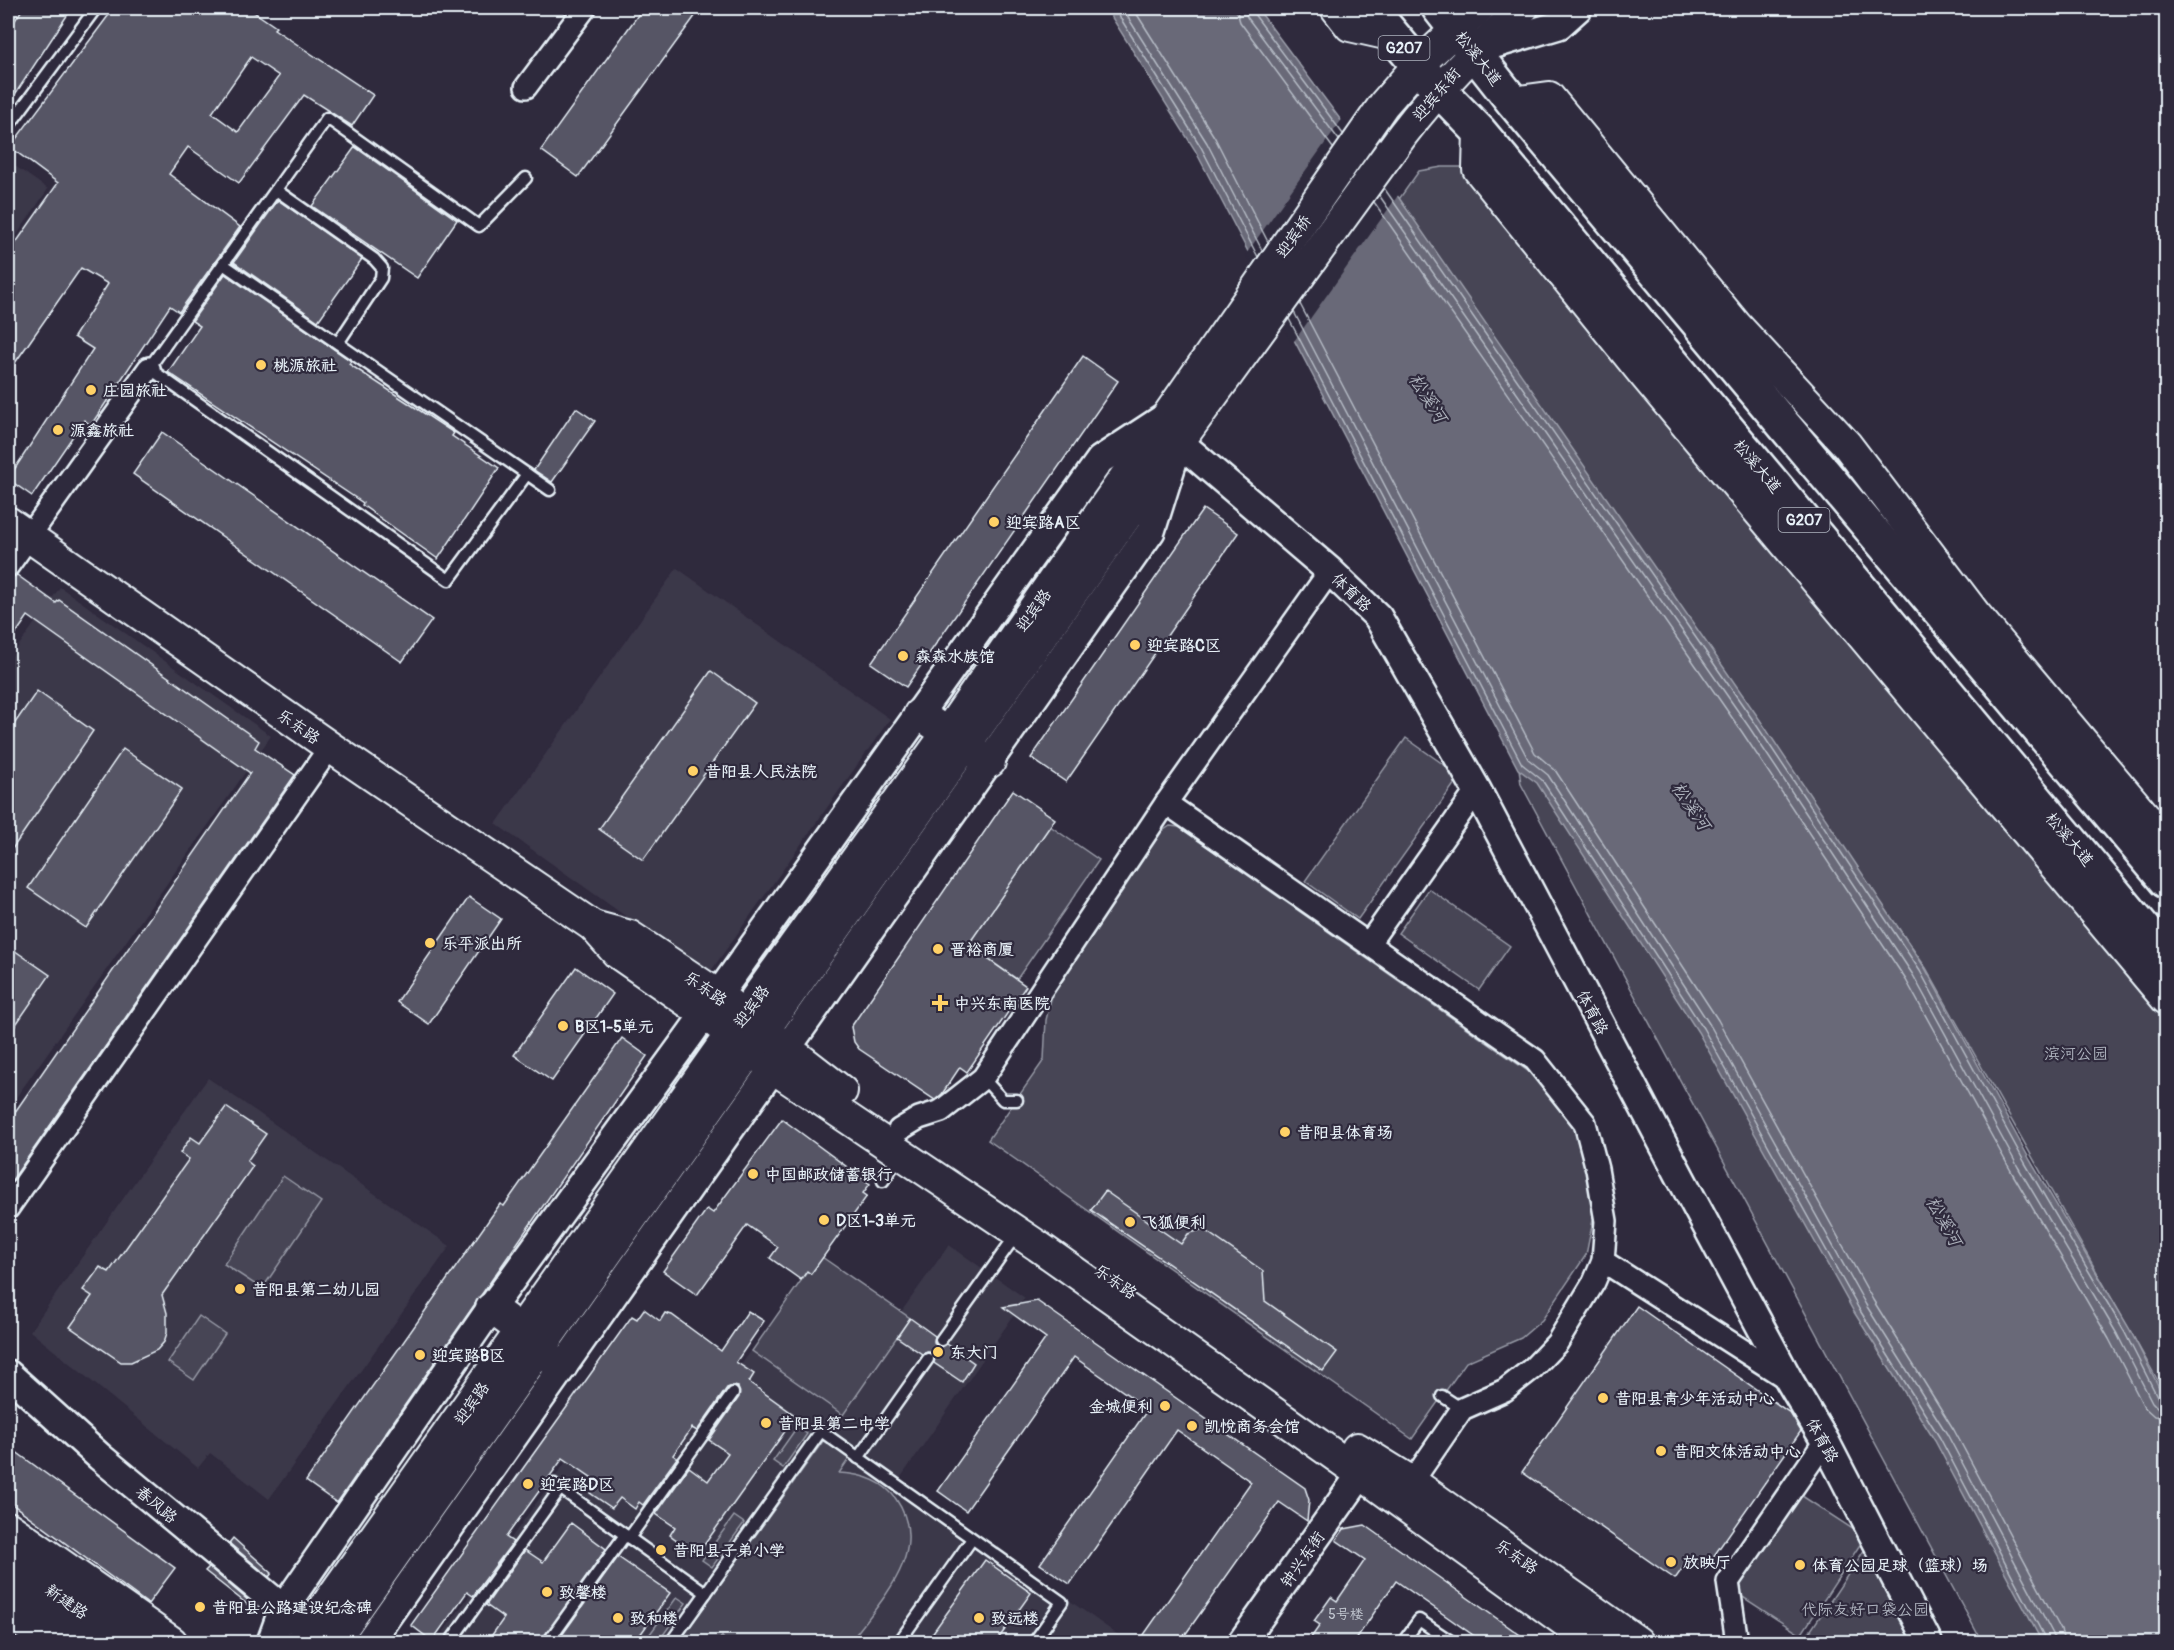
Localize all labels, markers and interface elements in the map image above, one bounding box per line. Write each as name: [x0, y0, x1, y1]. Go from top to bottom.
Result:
street label: 松溪大道: [1451, 27, 1506, 90]
road number: G207: [1378, 36, 1430, 60]
street label: 迎宾东街: [1409, 64, 1465, 126]
street label: 迎宾桥: [1272, 211, 1316, 262]
place label: 桃源旅社: [273, 356, 337, 376]
marker: 桃源旅社: [254, 358, 268, 372]
water label: 松溪河: [1404, 369, 1453, 430]
place label: 庄园旅社: [103, 381, 167, 401]
marker: 庄园旅社: [84, 383, 98, 397]
place label: 源鑫旅社: [70, 421, 134, 441]
marker: 源鑫旅社: [51, 423, 65, 437]
street label: 松溪大道: [1729, 436, 1785, 498]
road number: G207: [1778, 508, 1830, 532]
place label: 迎宾路A区: [1006, 513, 1080, 533]
marker: 迎宾路A区: [987, 515, 1001, 529]
street label: 体育路: [1327, 569, 1376, 617]
street label: 迎宾路: [1012, 585, 1056, 636]
place label: 迎宾路C区: [1147, 636, 1221, 656]
marker: 迎宾路C区: [1128, 638, 1142, 652]
place label: 森森水族馆: [915, 647, 995, 667]
marker: 森森水族馆: [896, 649, 910, 663]
street label: 乐东路: [273, 705, 324, 749]
place label: 昔阳县人民法院: [705, 762, 817, 782]
marker: 昔阳县人民法院: [686, 764, 700, 778]
water label: 松溪河: [1666, 777, 1717, 838]
street label: 松溪大道: [2041, 809, 2097, 871]
place label: 乐平派出所: [442, 934, 522, 954]
marker: 乐平派出所: [423, 936, 437, 950]
place label: 晋裕商厦: [950, 940, 1014, 960]
marker: 晋裕商厦: [931, 942, 945, 956]
street label: 乐东路: [680, 967, 731, 1011]
street label: 迎宾路: [730, 981, 774, 1032]
street label: 体育路: [1572, 987, 1612, 1038]
marker: 中兴东南医院: [931, 994, 949, 1012]
place label: 中兴东南医院: [954, 994, 1050, 1014]
place label: B区1-5单元: [575, 1017, 654, 1037]
marker: B区1-5单元: [556, 1019, 570, 1033]
park label: 滨河公园: [2044, 1044, 2108, 1064]
place label: 昔阳县体育场: [1297, 1123, 1393, 1143]
marker: 昔阳县体育场: [1278, 1125, 1292, 1139]
place label: 中国邮政储蓄银行: [765, 1165, 893, 1185]
marker: 中国邮政储蓄银行: [746, 1167, 760, 1181]
water label: 松溪河: [1920, 1192, 1968, 1253]
place label: D区1-3单元: [836, 1211, 916, 1231]
marker: D区1-3单元: [817, 1213, 831, 1227]
place label: 飞狐便利: [1142, 1213, 1206, 1233]
marker: 飞狐便利: [1123, 1215, 1137, 1229]
street label: 乐东路: [1090, 1260, 1141, 1304]
place label: 昔阳县第二幼儿园: [252, 1280, 380, 1300]
marker: 昔阳县第二幼儿园: [233, 1282, 247, 1296]
place label: 东大门: [950, 1343, 998, 1363]
marker: 东大门: [931, 1345, 945, 1359]
place label: 迎宾路B区: [432, 1346, 505, 1366]
marker: 迎宾路B区: [413, 1348, 427, 1362]
street label: 迎宾路: [450, 1378, 494, 1429]
place label: 昔阳县青少年活动中心: [1615, 1389, 1775, 1409]
marker: 昔阳县青少年活动中心: [1596, 1391, 1610, 1405]
place label: 金城便利: [1089, 1397, 1153, 1417]
marker: 金城便利: [1158, 1399, 1172, 1413]
place label: 昔阳县第二中学: [778, 1414, 890, 1434]
street label: 体育路: [1802, 1415, 1843, 1466]
marker: 昔阳县第二中学: [759, 1416, 773, 1430]
place label: 凯悦商务会馆: [1204, 1417, 1300, 1437]
marker: 凯悦商务会馆: [1185, 1419, 1199, 1433]
place label: 昔阳文体活动中心: [1673, 1442, 1801, 1462]
marker: 昔阳文体活动中心: [1654, 1444, 1668, 1458]
place label: 迎宾路D区: [540, 1475, 614, 1495]
marker: 迎宾路D区: [521, 1477, 535, 1491]
street label: 春风路: [132, 1482, 181, 1528]
street label: 钟兴东街: [1276, 1528, 1329, 1592]
street label: 乐东路: [1491, 1535, 1542, 1579]
place label: 昔阳县子弟小学: [673, 1541, 785, 1561]
marker: 昔阳县子弟小学: [654, 1543, 668, 1557]
place label: 放映厅: [1683, 1553, 1731, 1573]
marker: 放映厅: [1664, 1555, 1678, 1569]
place label: 体育公园足球（篮球）场: [1812, 1556, 1988, 1576]
marker: 体育公园足球（篮球）场: [1793, 1558, 1807, 1572]
street label: 新建路: [41, 1580, 92, 1624]
place label: 致馨楼: [559, 1583, 607, 1603]
marker: 致馨楼: [540, 1585, 554, 1599]
place label: 昔阳县公路建设纪念碑: [212, 1598, 372, 1618]
marker: 昔阳县公路建设纪念碑: [193, 1600, 207, 1614]
park label: 代际友好口袋公园: [1801, 1600, 1929, 1620]
house number: 5号楼: [1328, 1606, 1364, 1623]
place label: 致和楼: [630, 1609, 678, 1629]
place label: 致远楼: [991, 1609, 1039, 1629]
marker: 致和楼: [611, 1611, 625, 1625]
marker: 致远楼: [972, 1611, 986, 1625]

